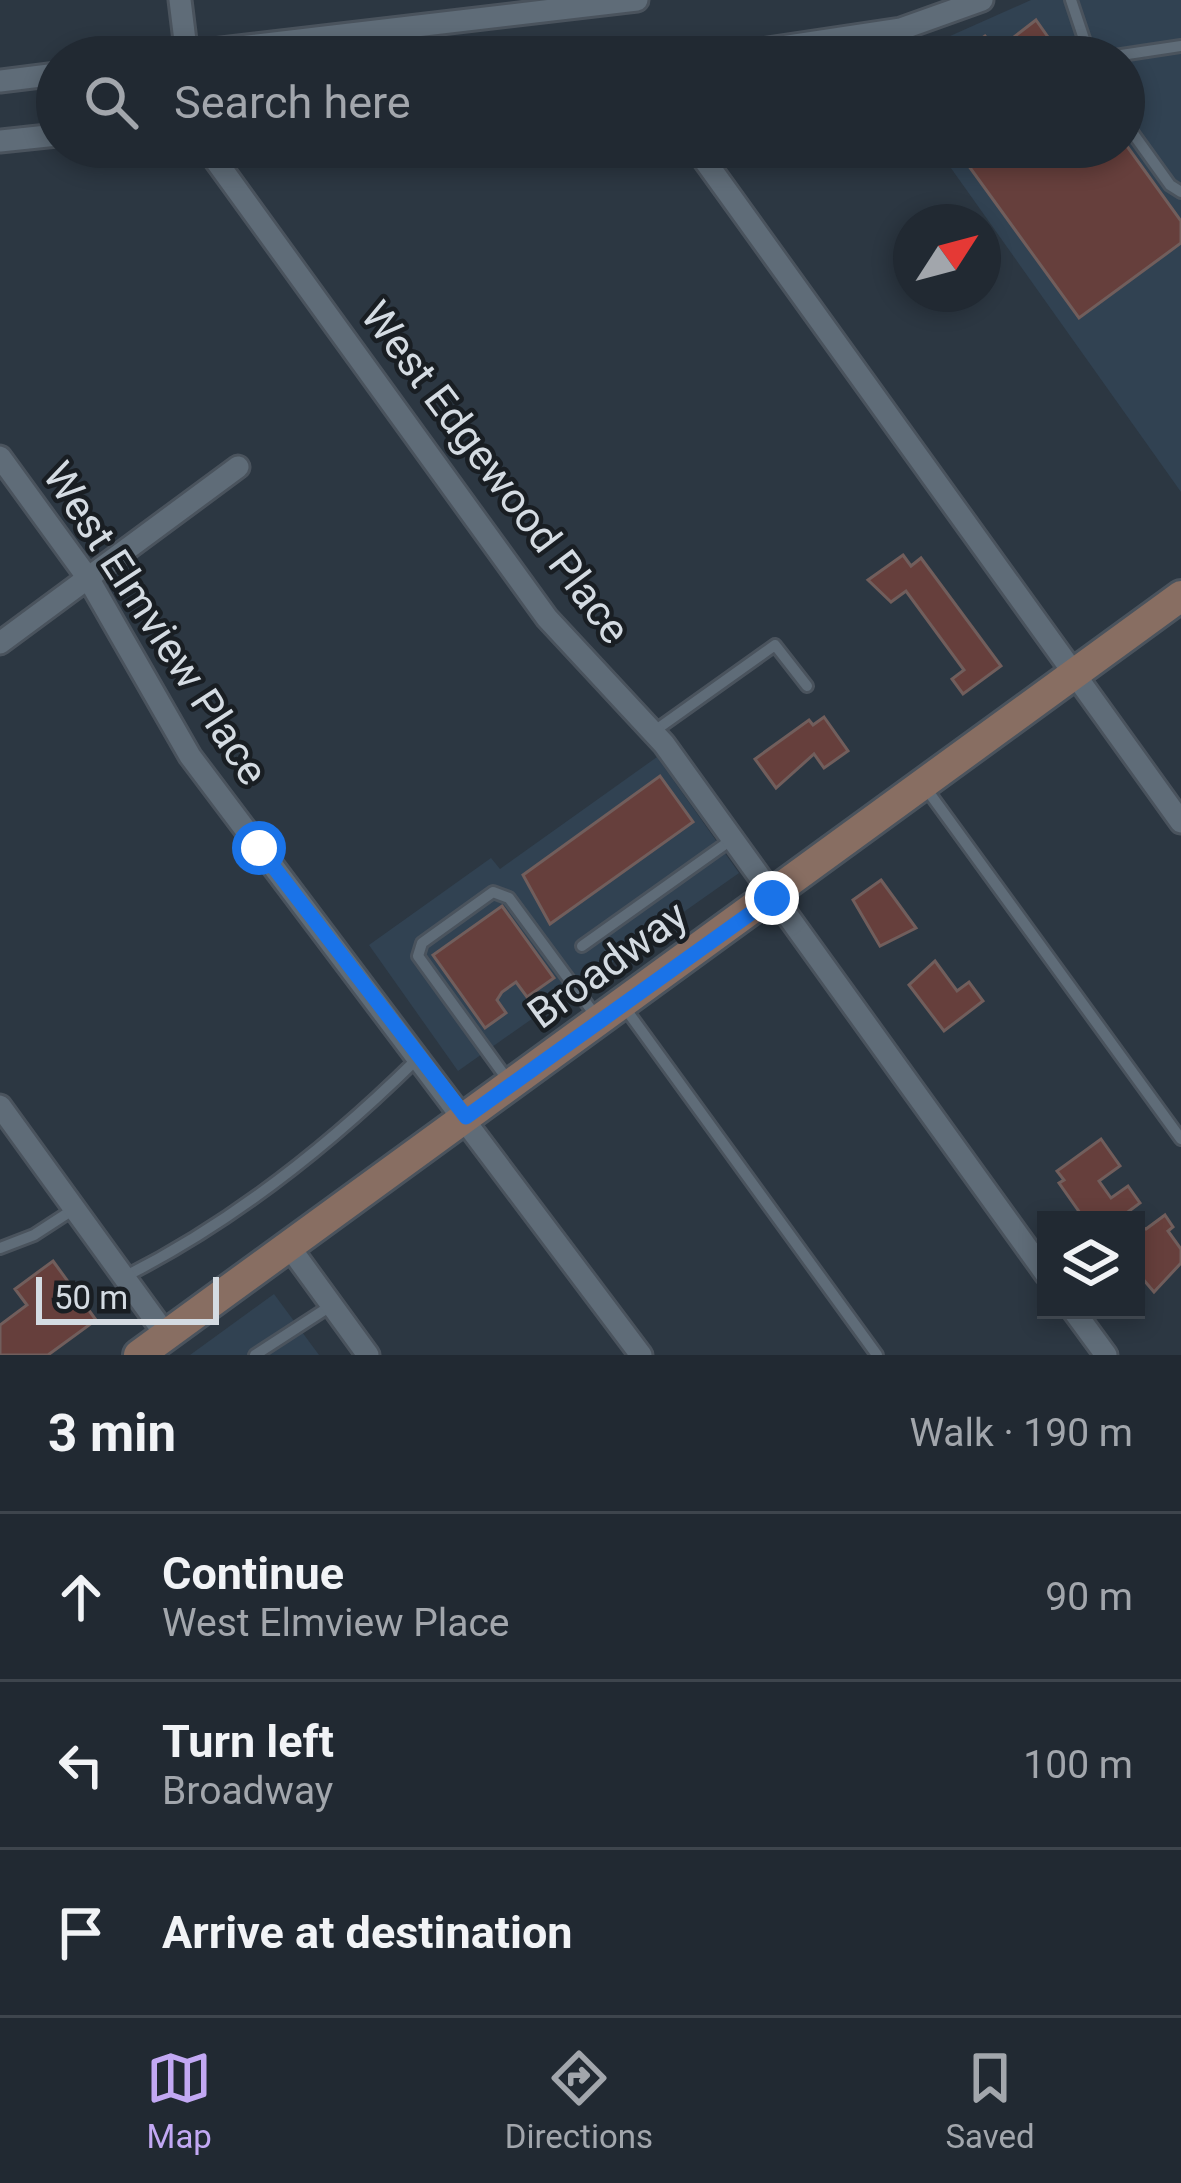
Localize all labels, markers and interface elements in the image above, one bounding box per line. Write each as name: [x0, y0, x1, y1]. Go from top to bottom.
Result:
search box: [36, 36, 1145, 168]
icon: search: [78, 69, 144, 135]
text: Search here: [174, 76, 411, 129]
north arrow: [893, 204, 1001, 312]
street label: West Edgewood Place: [351, 292, 640, 653]
street label: West Elmview Place: [33, 453, 278, 794]
route start: [232, 821, 286, 875]
route end: [745, 871, 799, 925]
street label: Broadway: [518, 890, 696, 1038]
map controls: [1037, 1211, 1145, 1319]
button: layers: [1037, 1211, 1145, 1319]
scale bar: [36, 1271, 219, 1324]
text: 50 m: [54, 1278, 128, 1317]
text: 3 min: [48, 1404, 176, 1463]
text: Walk · 190 m: [909, 1410, 1133, 1456]
text: Continue: [162, 1547, 344, 1600]
icon: ahead: [48, 1564, 114, 1630]
text: 90 m: [1045, 1574, 1133, 1620]
text: West Elmview Place: [162, 1600, 510, 1646]
text: Turn left: [162, 1715, 334, 1768]
icon: left: [48, 1732, 114, 1798]
text: 100 m: [1023, 1742, 1133, 1788]
text: Broadway: [162, 1768, 333, 1814]
icon: arrive: [48, 1900, 114, 1966]
text: Arrive at destination: [162, 1906, 573, 1959]
tab: Map: [146, 2045, 212, 2156]
tab: Directions: [505, 2045, 653, 2156]
tab: Saved: [946, 2045, 1035, 2156]

